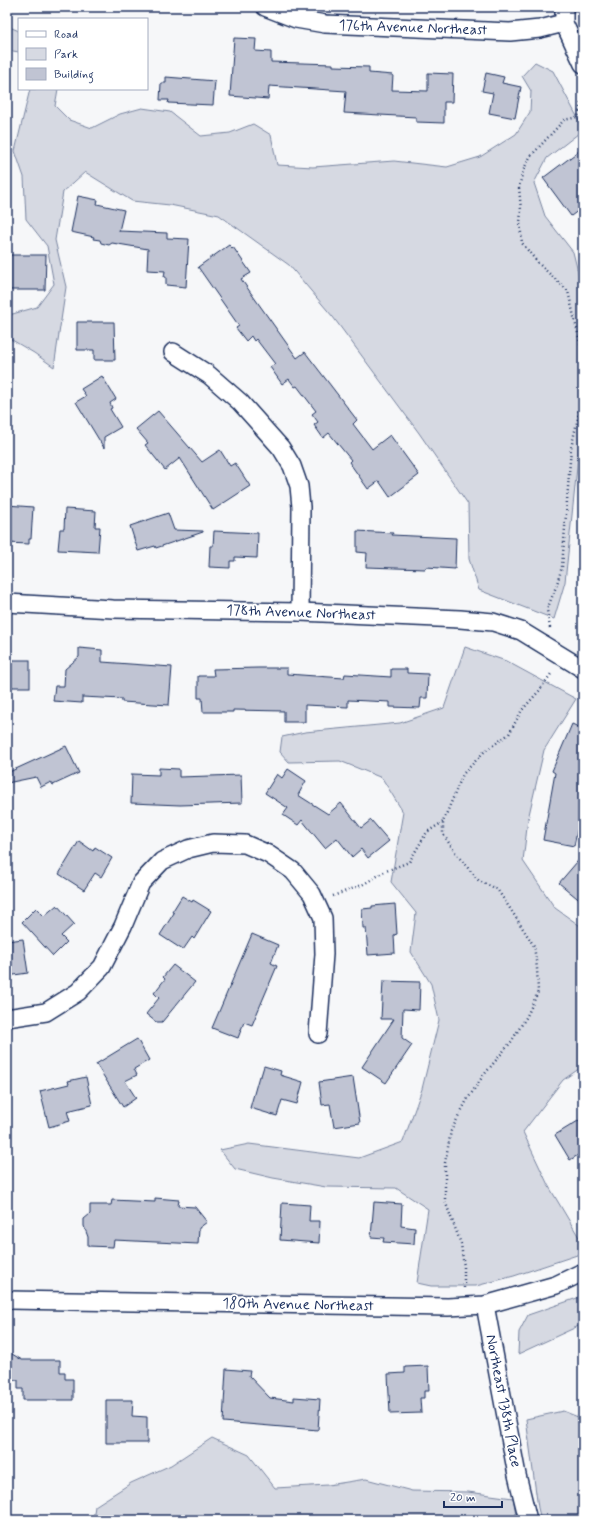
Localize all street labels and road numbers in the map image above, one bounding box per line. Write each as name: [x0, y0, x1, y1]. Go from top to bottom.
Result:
street label: 176th Avenue Northeast: [338, 15, 488, 41]
street label: 178th Avenue Northeast: [226, 600, 377, 626]
street label: 180th Avenue Northeast: [222, 1294, 374, 1316]
street label: Northeast 138th Place: [480, 1333, 526, 1469]

